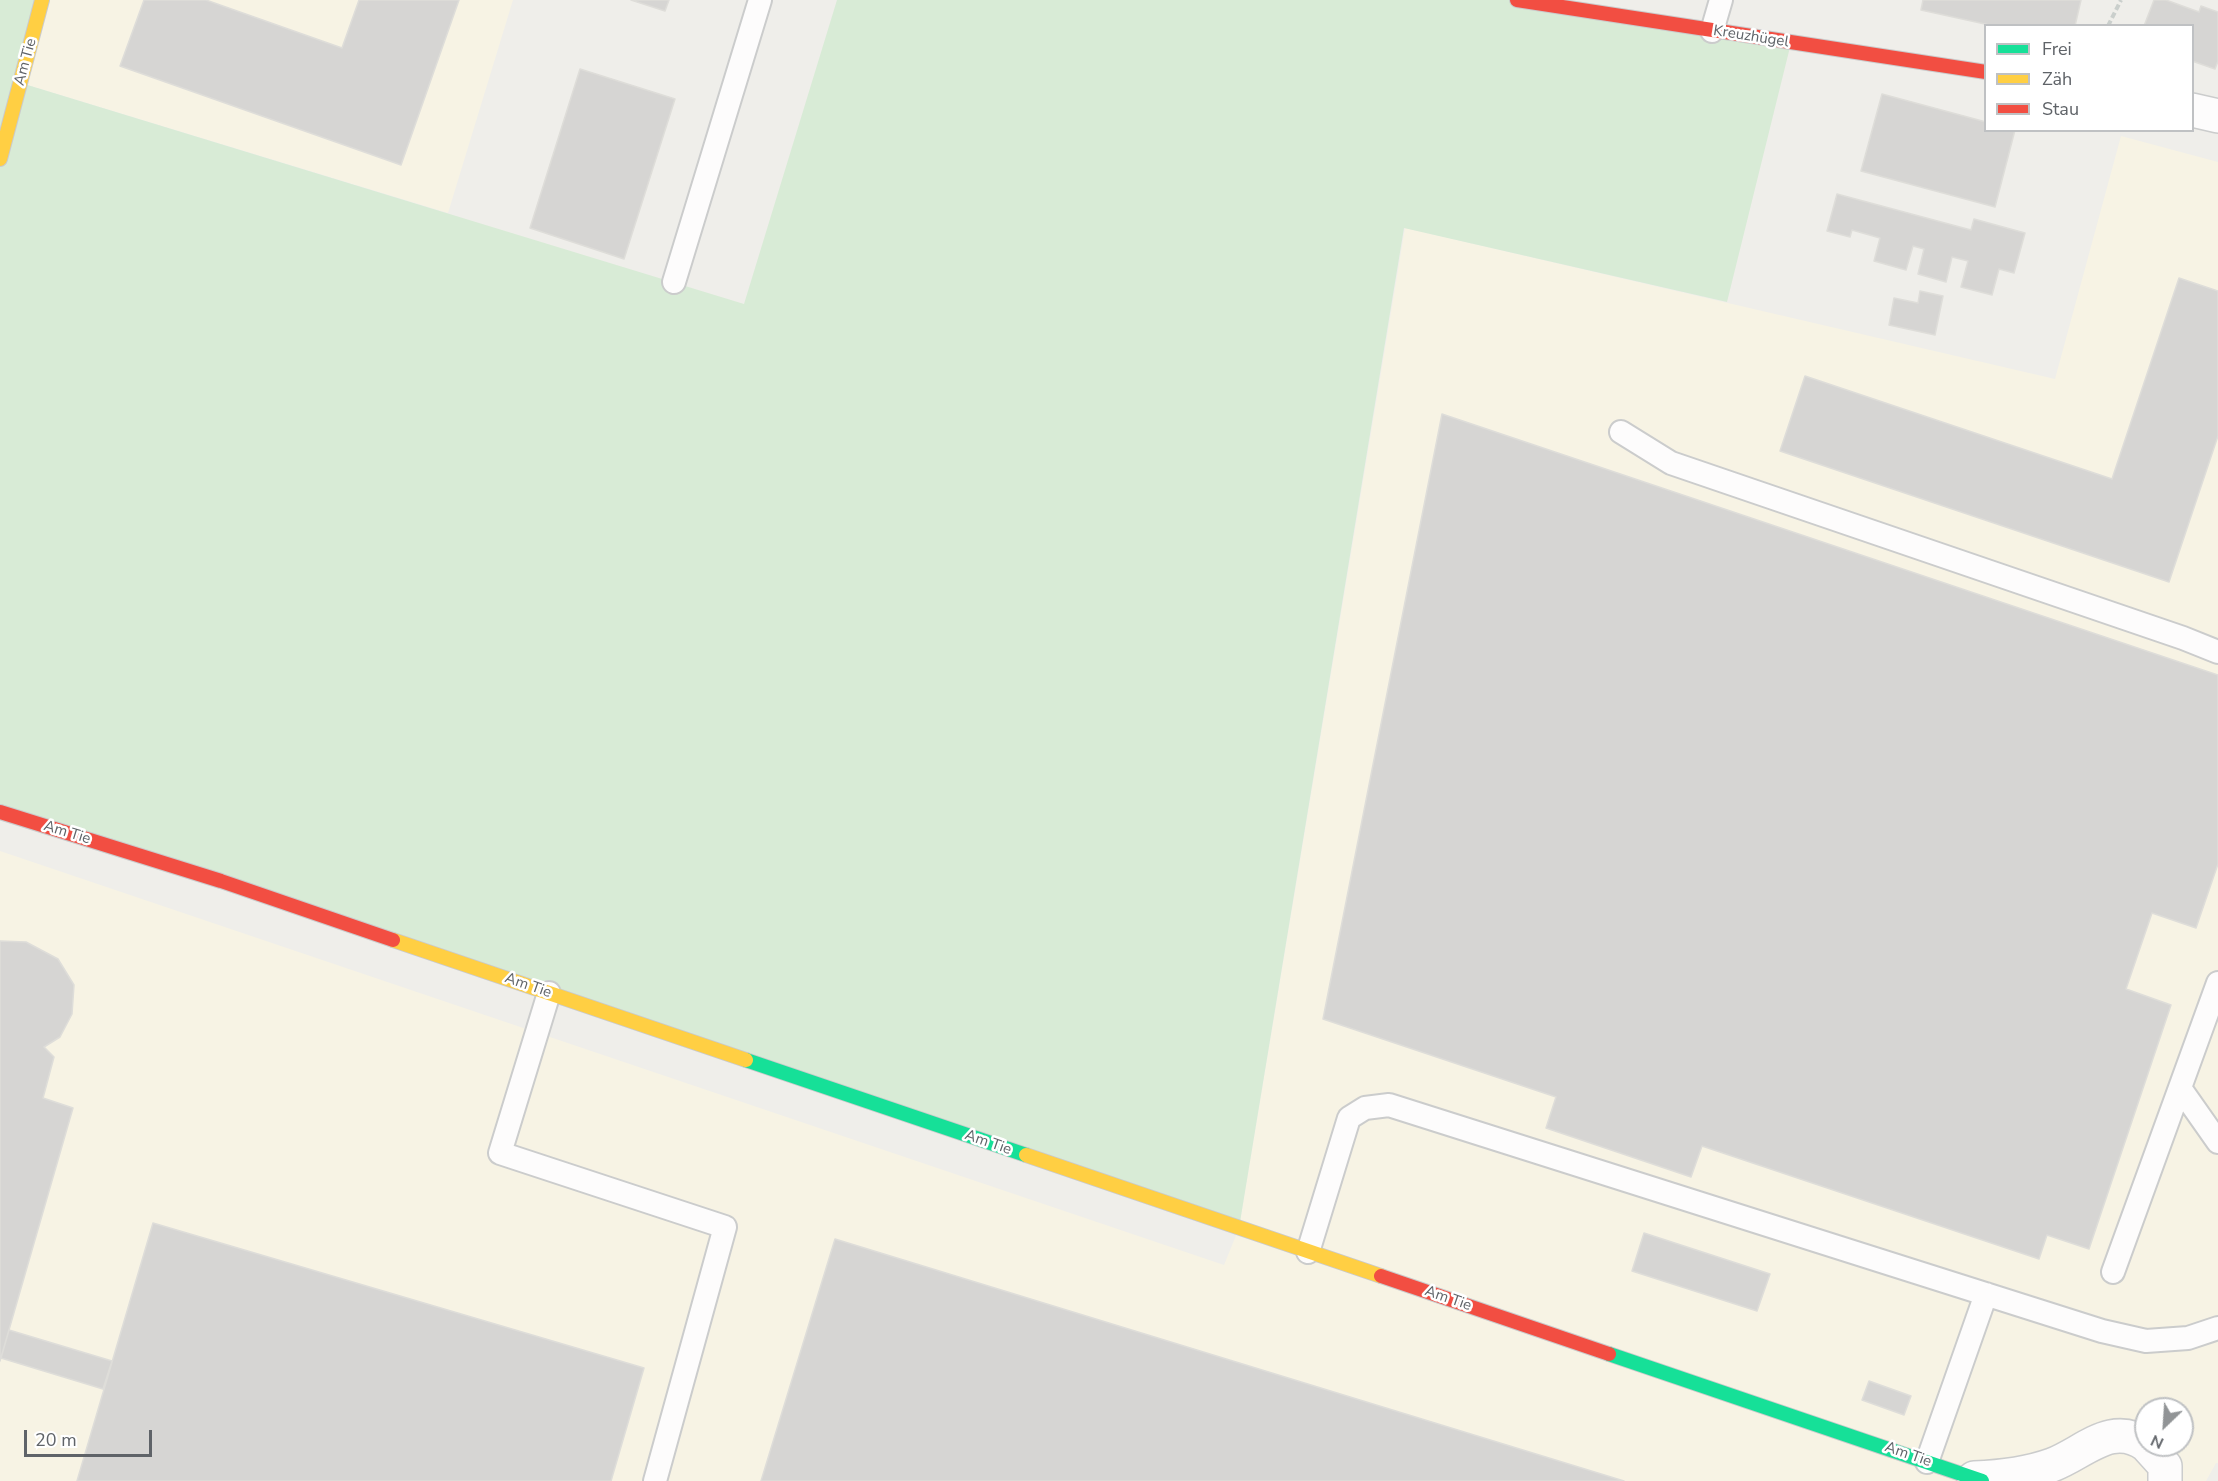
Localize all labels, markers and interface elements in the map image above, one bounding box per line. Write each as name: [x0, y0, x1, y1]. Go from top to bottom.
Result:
street label: Kreuzhügel: [1712, 22, 1790, 52]
legend: [1984, 24, 2194, 132]
street label: Am Tie: [11, 36, 41, 88]
text: Frei: [2042, 37, 2072, 61]
text: Zäh: [2042, 67, 2072, 91]
text: Stau: [2042, 97, 2079, 121]
street label: Am Tie: [41, 817, 93, 849]
street label: Am Tie: [502, 970, 554, 1002]
street label: Am Tie: [962, 1127, 1014, 1159]
street label: Am Tie: [1422, 1283, 1474, 1315]
north arrow: [2134, 1397, 2194, 1457]
scale bar: [27, 1418, 154, 1456]
text: 20 m: [35, 1428, 77, 1452]
text: N: [2147, 1429, 2167, 1454]
street label: Am Tie: [1882, 1439, 1934, 1471]

